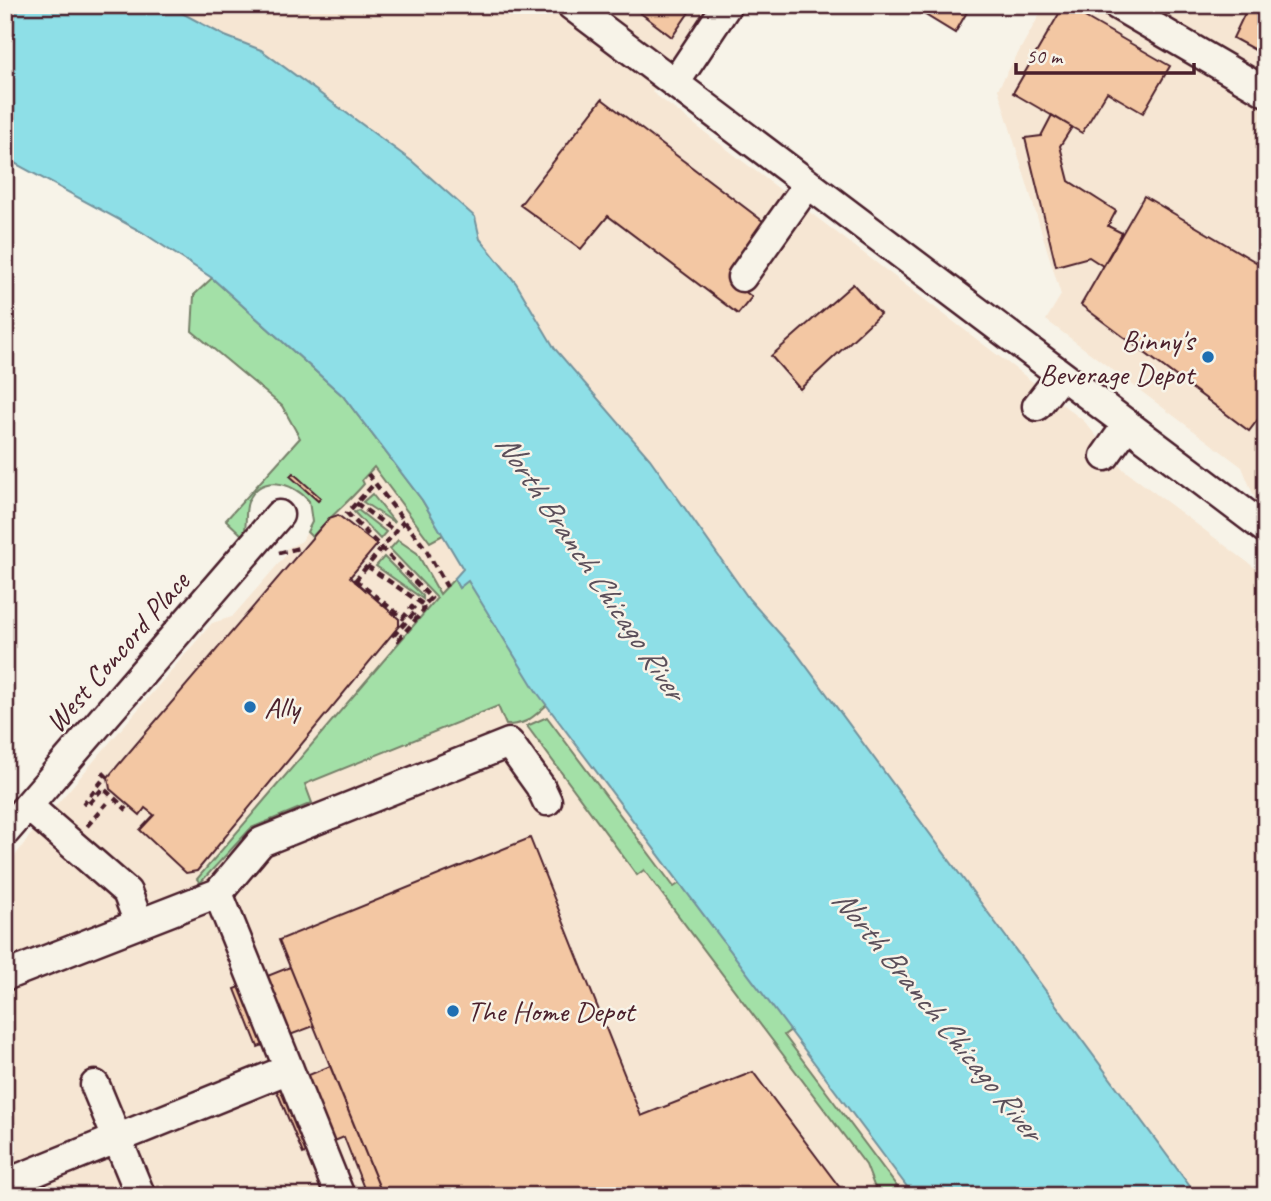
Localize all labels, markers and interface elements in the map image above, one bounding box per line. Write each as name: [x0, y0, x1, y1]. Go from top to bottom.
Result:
scale bar: [1016, 32, 1194, 76]
text: 50 m: [1026, 43, 1064, 69]
place label: Binny's Beverage Depot: [1039, 321, 1197, 393]
marker: Binny's Beverage Depot: [1200, 349, 1216, 365]
water label: North Branch Chicago River: [486, 425, 698, 712]
street label: West Concord Place: [37, 562, 199, 740]
place label: Ally: [264, 688, 302, 726]
marker: Ally: [242, 699, 258, 715]
water label: North Branch Chicago River: [824, 880, 1055, 1153]
place label: The Home Depot: [467, 992, 637, 1030]
marker: The Home Depot: [445, 1003, 461, 1019]

